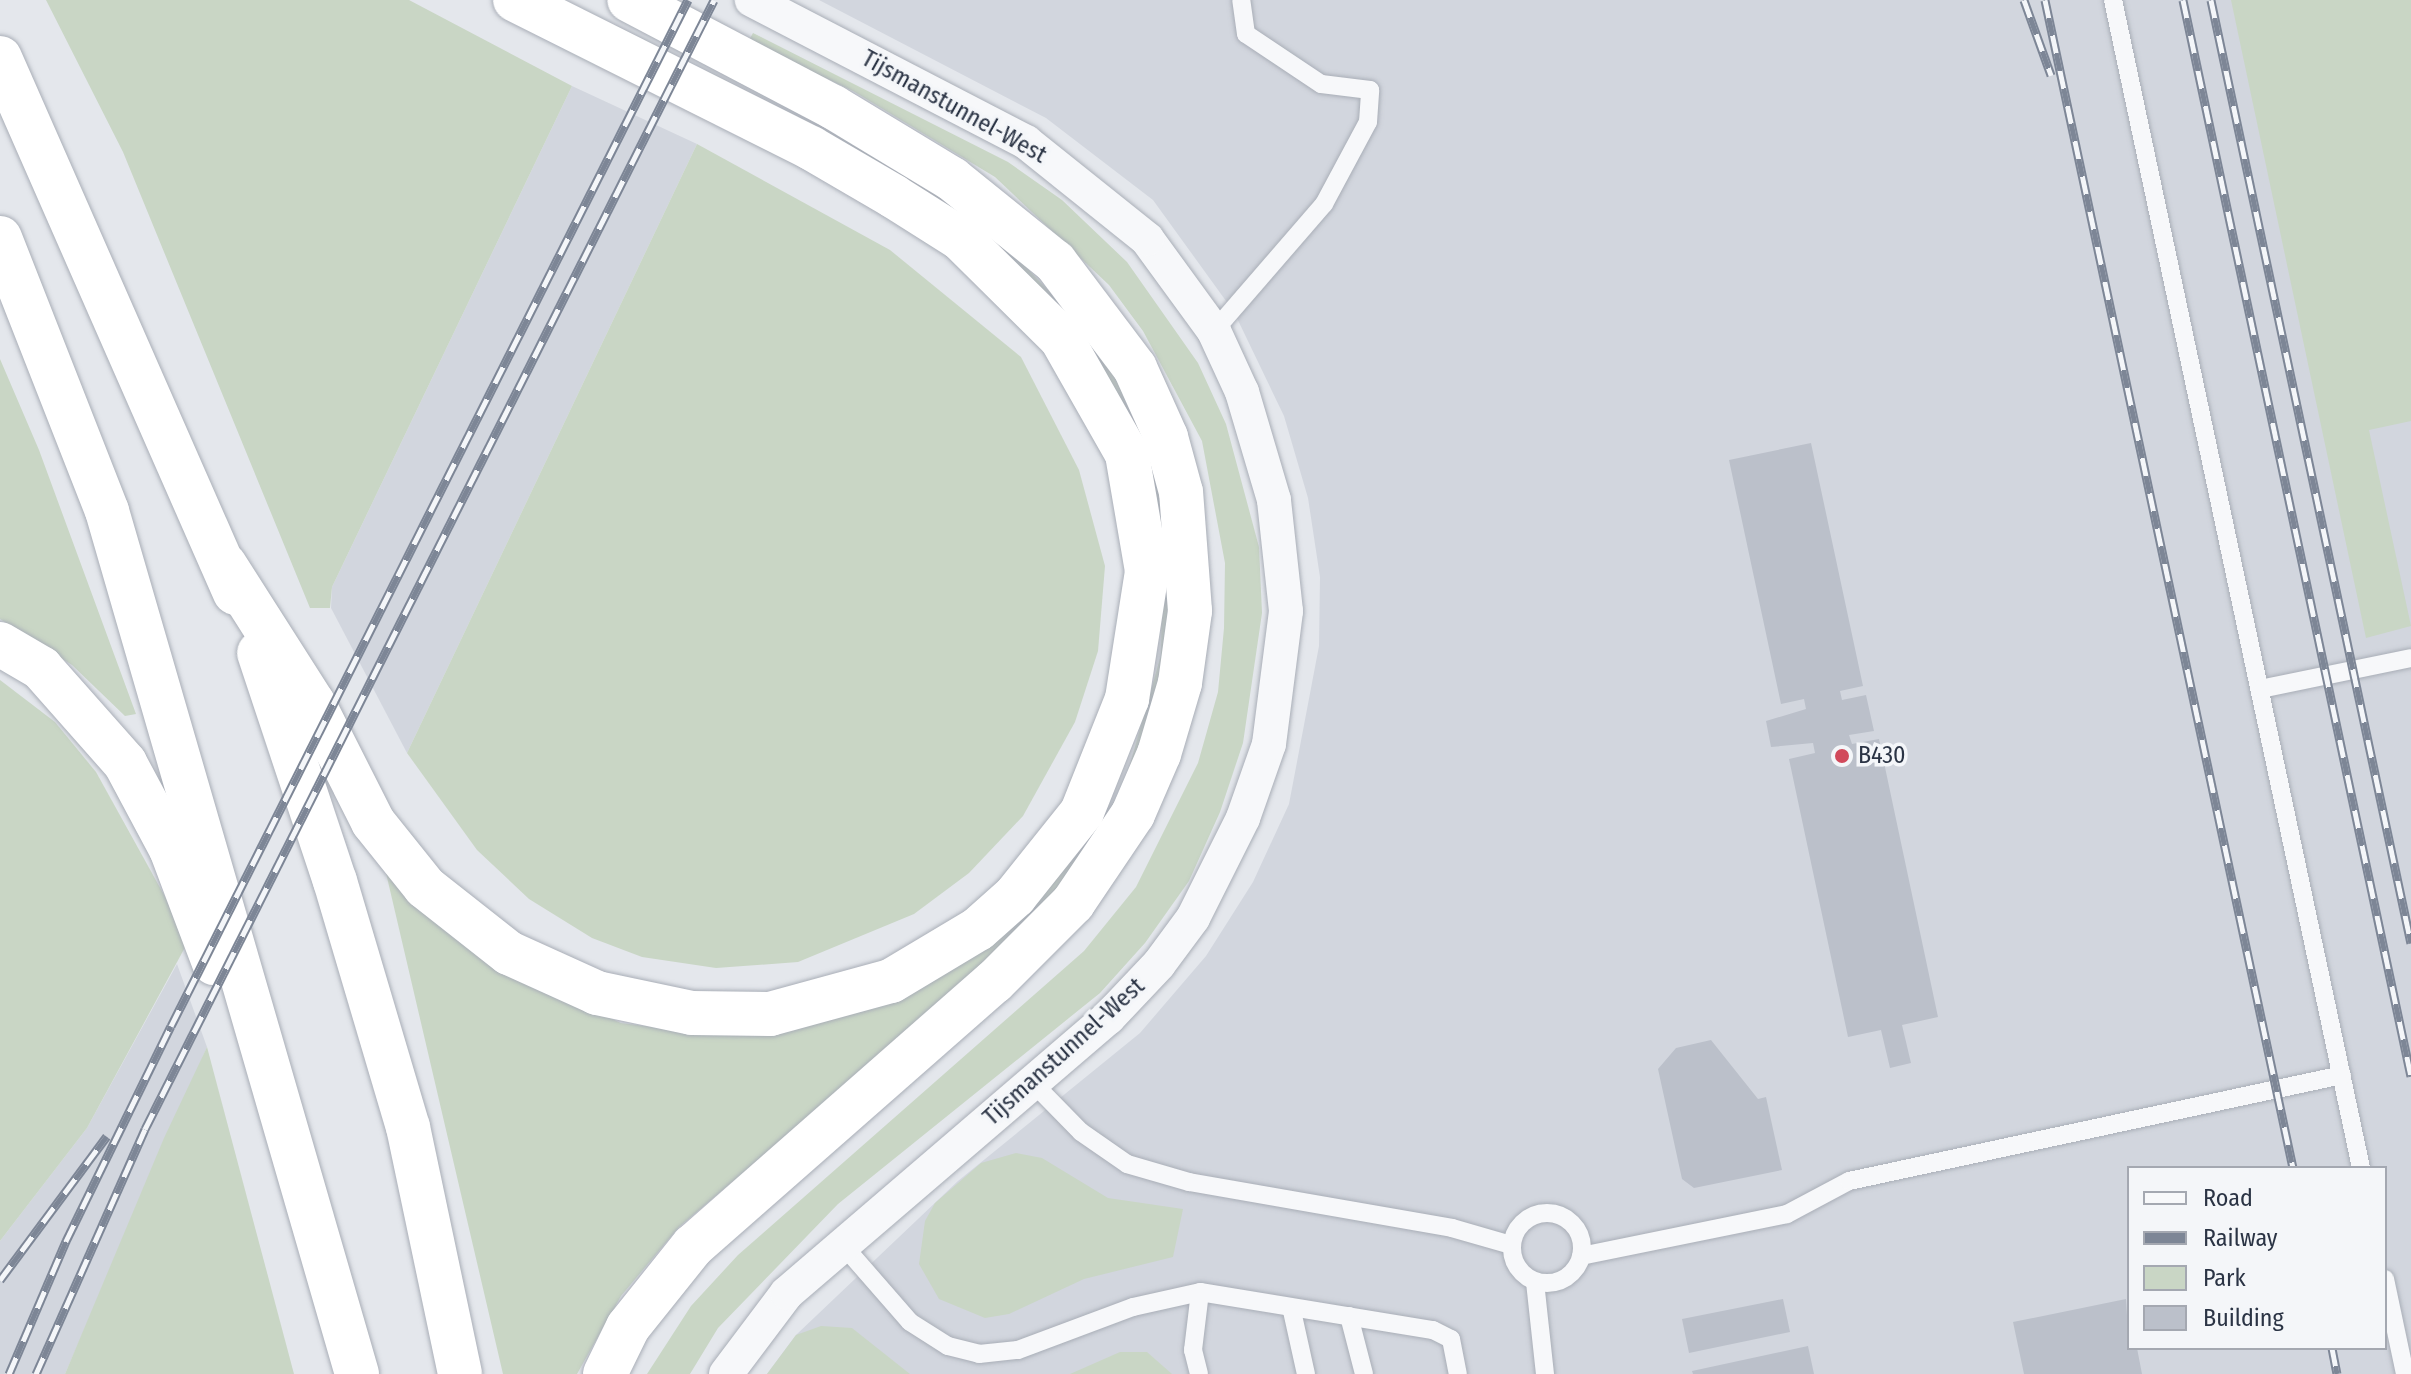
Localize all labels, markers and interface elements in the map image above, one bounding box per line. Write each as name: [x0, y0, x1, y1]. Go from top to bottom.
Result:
street label: Tijsmanstunnel-West: [857, 44, 1051, 170]
place label: B430: [1858, 742, 1905, 770]
marker: B430: [1833, 747, 1851, 765]
street label: Tijsmanstunnel-West: [978, 972, 1150, 1132]
legend: [2127, 1166, 2387, 1350]
text: Road: [2203, 1184, 2253, 1212]
text: Railway: [2203, 1224, 2278, 1252]
text: Park: [2203, 1264, 2246, 1292]
text: Building: [2203, 1304, 2284, 1332]

